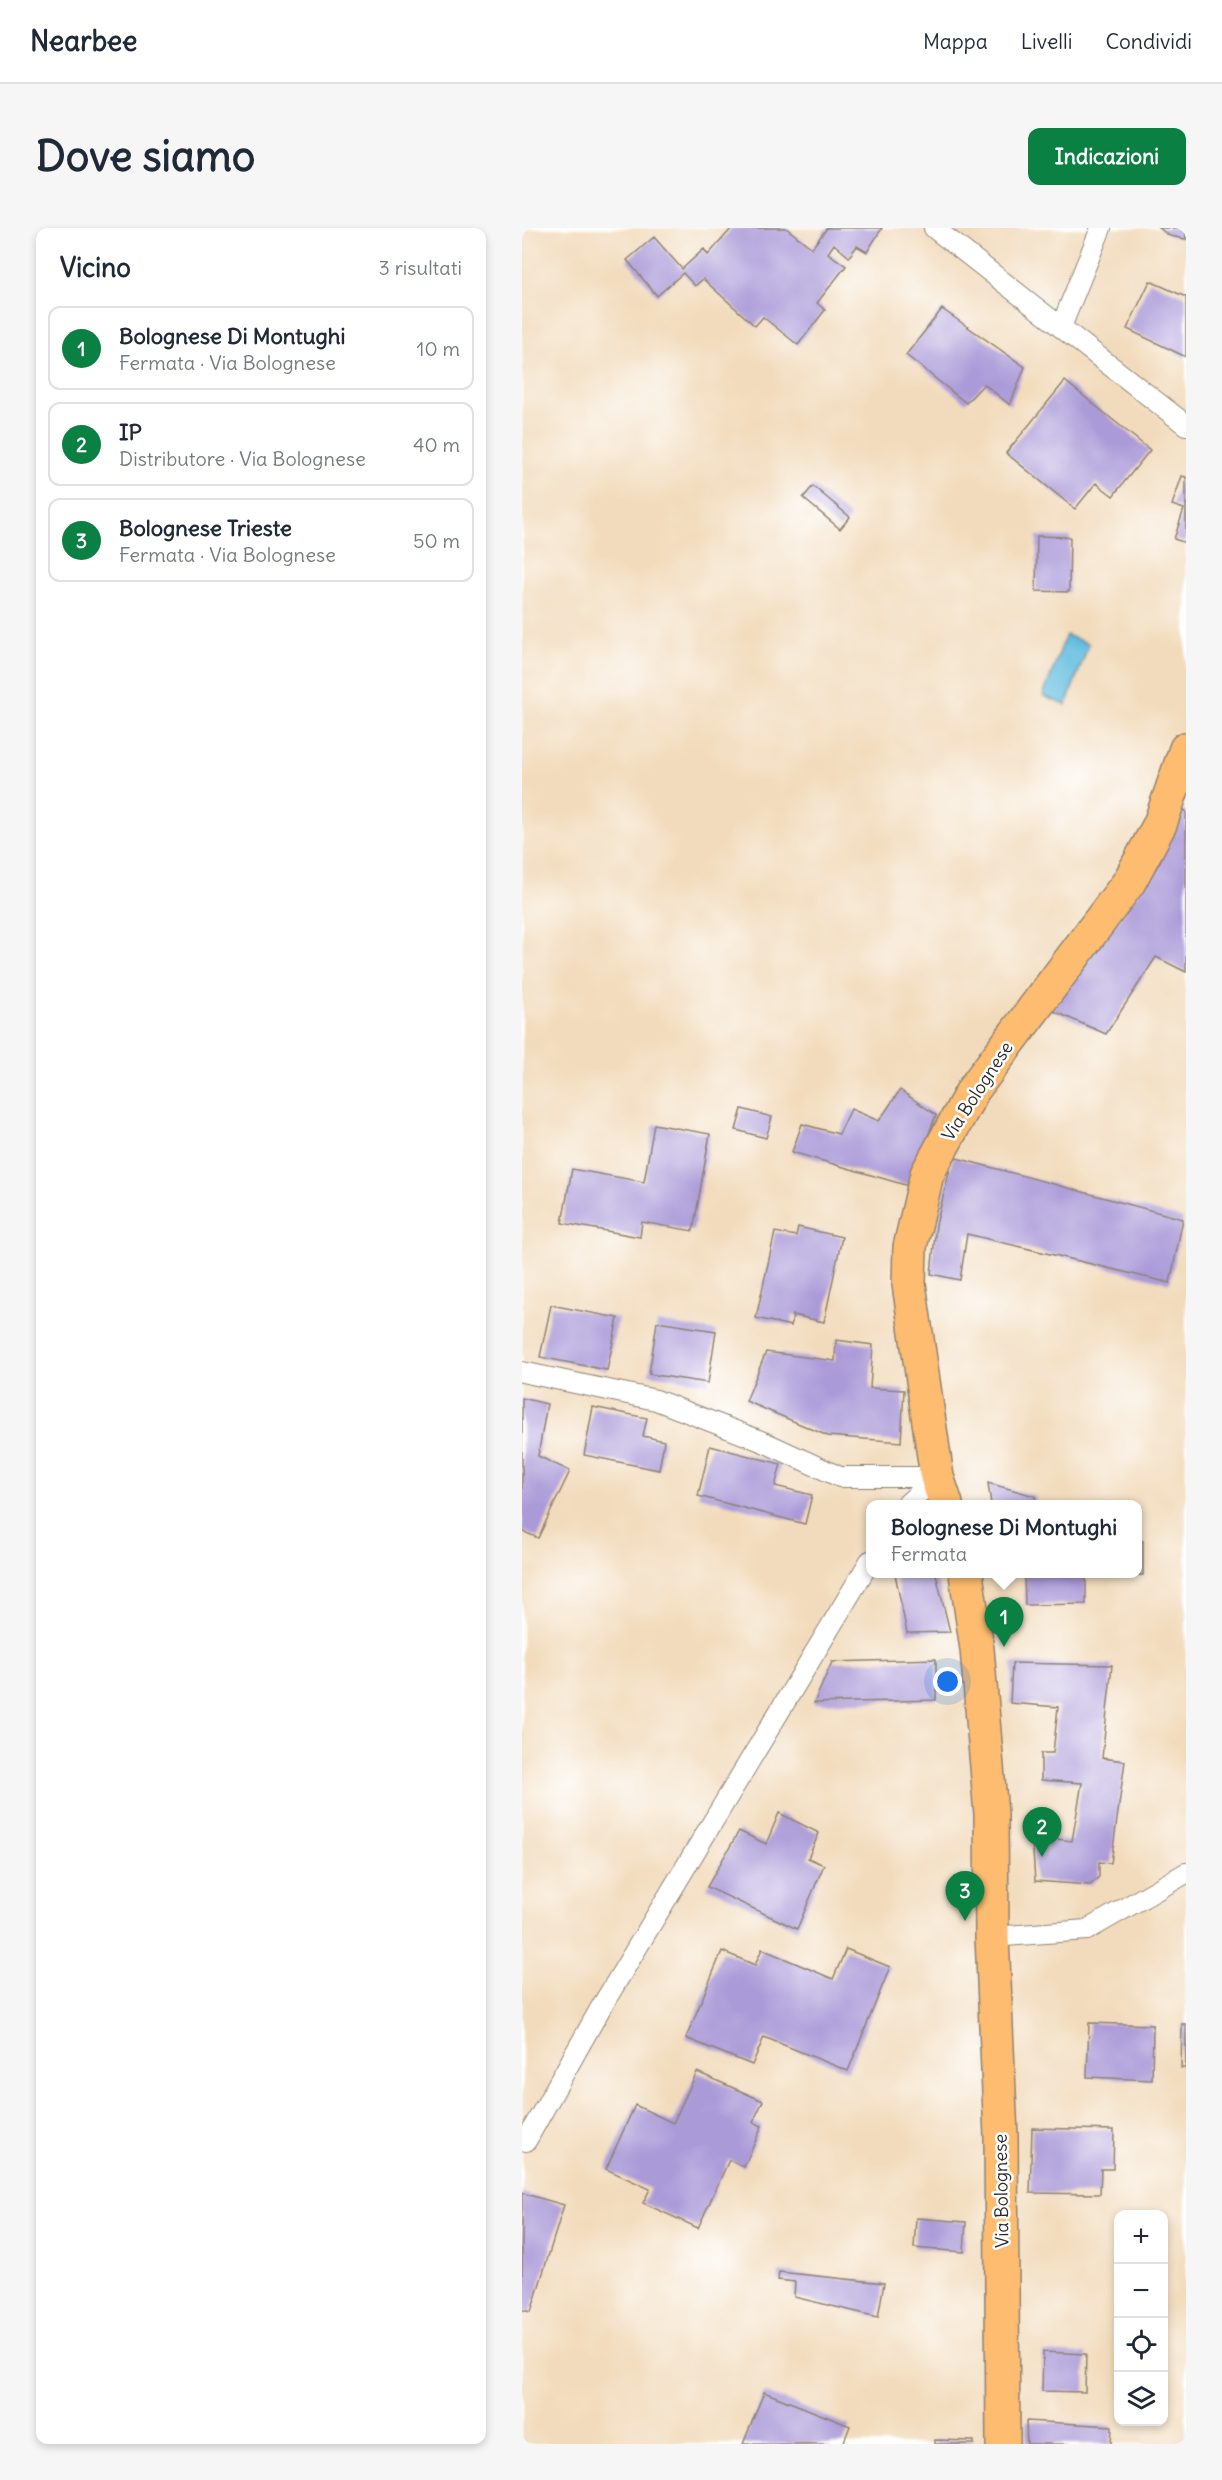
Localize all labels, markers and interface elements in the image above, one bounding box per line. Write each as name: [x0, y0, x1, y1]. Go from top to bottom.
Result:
text: Nearbee: [30, 23, 137, 59]
text: Mappa: [923, 28, 988, 55]
text: Livelli: [1021, 28, 1072, 55]
text: Condividi: [1105, 28, 1192, 55]
button: Indicazioni: [1028, 128, 1186, 185]
text: Dove siamo: [36, 130, 255, 182]
text: Vicino: [60, 251, 131, 284]
text: 3 risultati: [379, 255, 462, 280]
text: Bolognese Di Montughi: [119, 322, 345, 350]
text: 1: [78, 336, 85, 361]
text: 10 m: [417, 336, 460, 361]
text: Fermata · Via Bolognese: [119, 350, 336, 375]
text: IP: [119, 418, 142, 446]
text: 2: [76, 432, 87, 457]
text: 40 m: [413, 432, 460, 457]
text: Distributore · Via Bolognese: [119, 446, 366, 471]
text: Bolognese Trieste: [119, 514, 292, 542]
text: 3: [76, 528, 87, 553]
text: 50 m: [413, 528, 460, 553]
text: Fermata · Via Bolognese: [119, 542, 336, 567]
street label: Via Bolognese: [936, 1037, 1018, 1145]
popup: [866, 1500, 1142, 1578]
text: Bolognese Di Montughi: [891, 1513, 1117, 1541]
text: Fermata: [891, 1541, 967, 1566]
pin: 1: [984, 1598, 1024, 1647]
your location: [933, 1667, 962, 1696]
pin: 2: [1022, 1808, 1062, 1857]
pin: 3: [946, 1872, 984, 1921]
street label: Via Bolognese: [989, 2134, 1013, 2248]
map controls: [1114, 2210, 1168, 2426]
button: +: [1114, 2210, 1168, 2264]
button: −: [1114, 2264, 1168, 2318]
button: locate: [1114, 2318, 1168, 2372]
button: layers: [1114, 2372, 1168, 2426]

